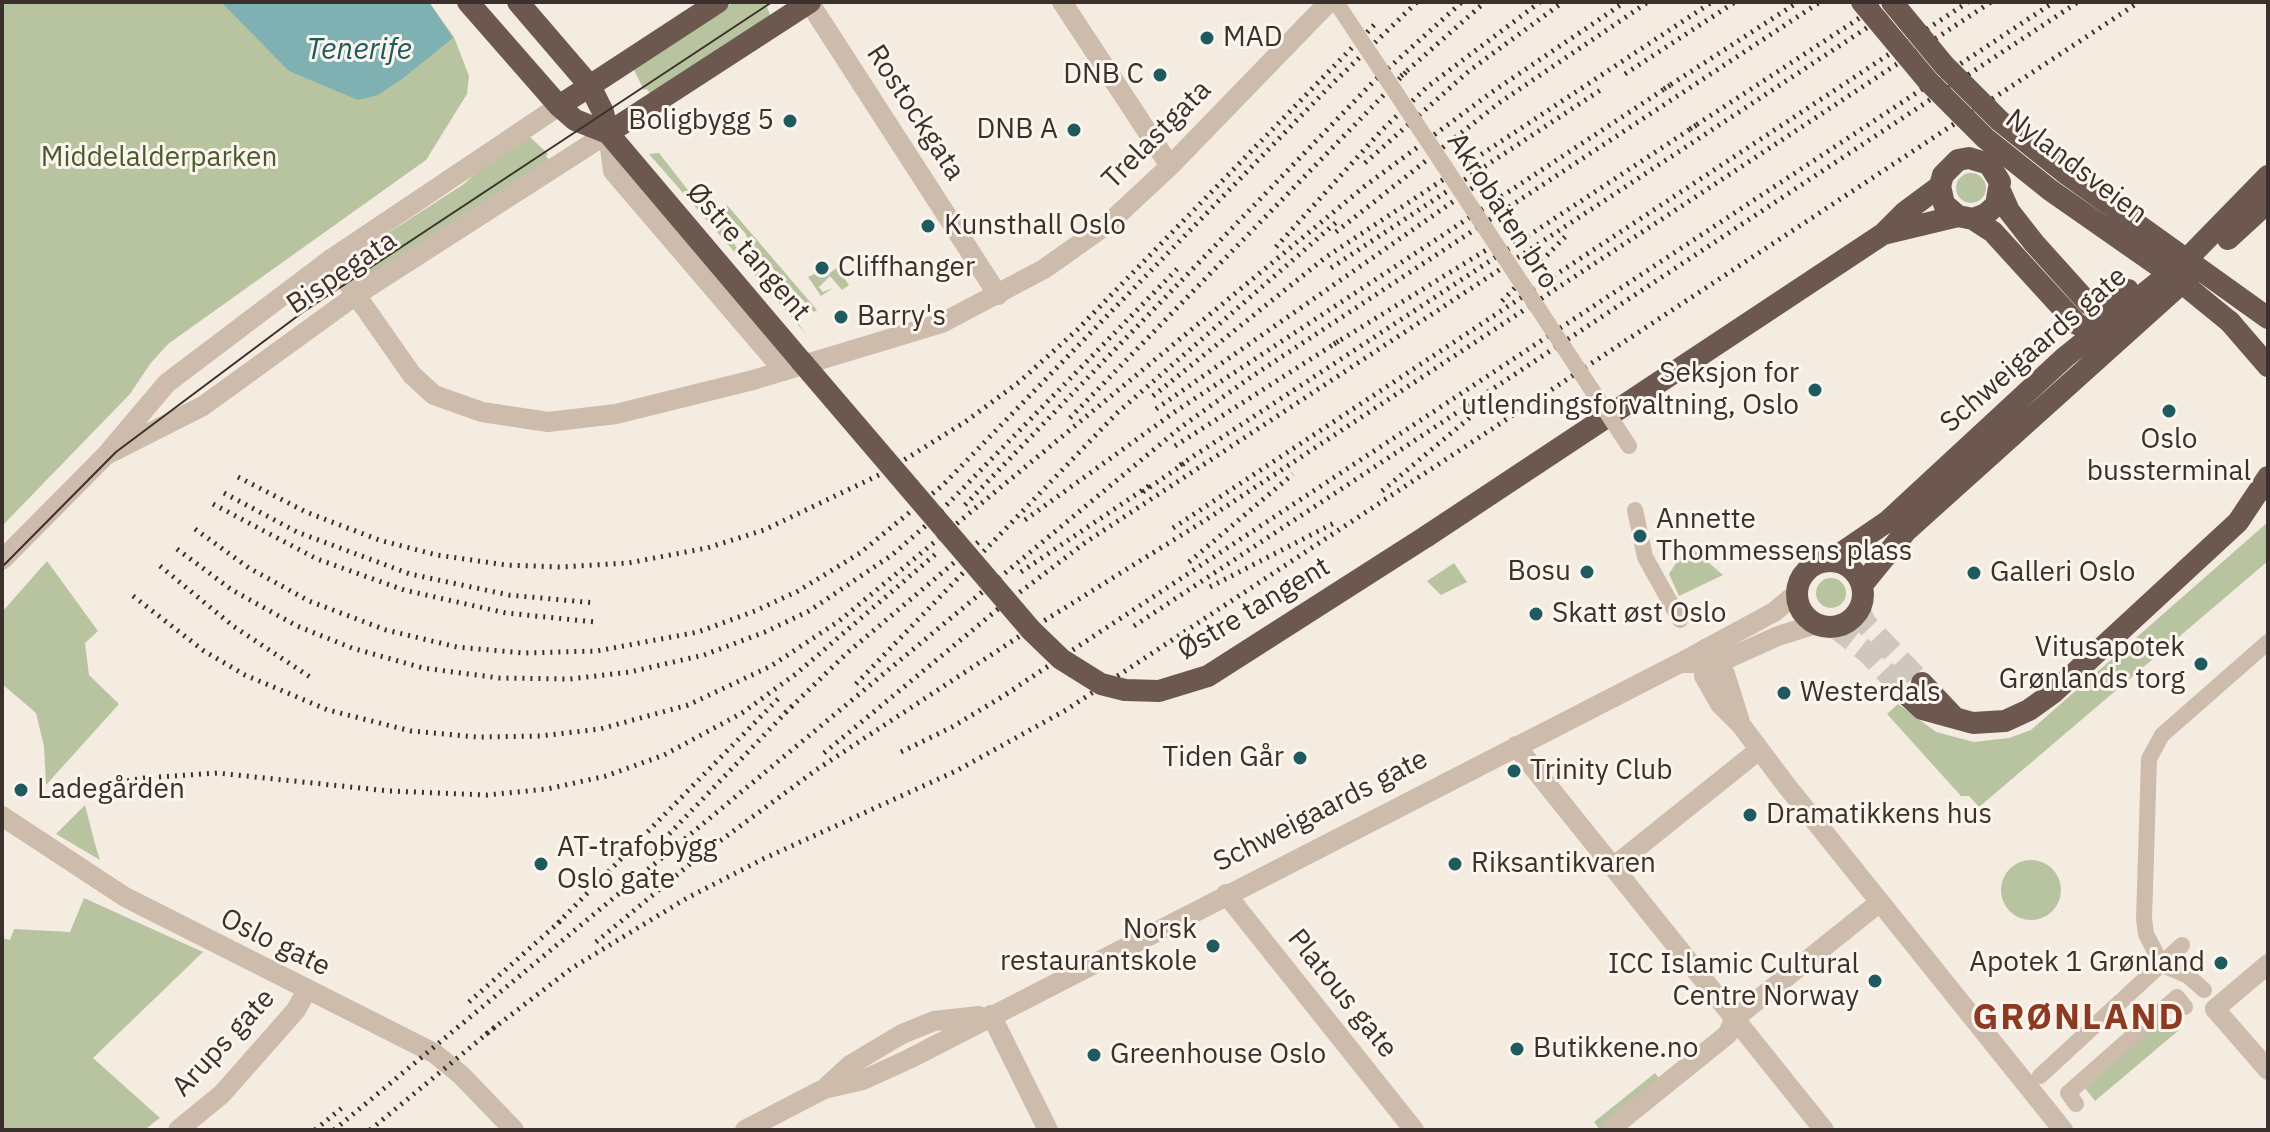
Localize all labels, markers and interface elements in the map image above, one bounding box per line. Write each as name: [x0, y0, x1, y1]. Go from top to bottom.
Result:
place label: MAD: [1223, 21, 1282, 55]
marker: MAD: [1198, 29, 1216, 47]
water label: Tenerife: [306, 32, 412, 68]
street label: Rostockgata: [859, 39, 971, 187]
place label: DNB C: [1063, 58, 1144, 92]
marker: DNB C: [1151, 66, 1169, 84]
street label: Trelastgata: [1096, 74, 1218, 196]
street label: Nylandsveien: [1998, 103, 2154, 231]
place label: Boligbygg 5: [628, 104, 774, 138]
marker: Boligbygg 5: [781, 112, 799, 130]
place label: DNB A: [977, 113, 1058, 147]
marker: DNB A: [1065, 121, 1083, 139]
street label: Akrobaten bro: [1439, 127, 1565, 295]
park label: Middelalderparken: [41, 141, 277, 175]
street label: Østre tangent: [679, 176, 817, 328]
place label: Kunsthall Oslo: [944, 209, 1126, 243]
marker: Kunsthall Oslo: [919, 217, 937, 235]
street label: Bispegata: [281, 224, 403, 322]
place label: Cliffhanger: [838, 251, 975, 285]
marker: Cliffhanger: [813, 259, 831, 277]
street label: Schweigaards gate: [1934, 260, 2134, 440]
place label: Barry's: [857, 300, 946, 334]
marker: Barry's: [832, 308, 850, 326]
place label: Seksjon for utlendingsforvaltning, Oslo: [1461, 357, 1799, 423]
marker: Seksjon for utlendingsforvaltning, Oslo: [1806, 381, 1824, 399]
marker: Oslo bussterminal: [2160, 402, 2178, 420]
place label: Oslo bussterminal: [2087, 423, 2251, 489]
place label: Annette Thommessens plass: [1656, 503, 1912, 569]
marker: Annette Thommessens plass: [1631, 527, 1649, 545]
street label: Østre tangent: [1172, 550, 1336, 668]
place label: Bosu: [1507, 555, 1571, 589]
place label: Galleri Oslo: [1990, 556, 2136, 590]
marker: Bosu: [1578, 563, 1596, 581]
marker: Galleri Oslo: [1965, 564, 1983, 582]
place label: Skatt øst Oslo: [1552, 597, 1726, 631]
marker: Skatt øst Oslo: [1527, 605, 1545, 623]
place label: Vitusapotek Grønlands torg: [1999, 631, 2185, 697]
marker: Vitusapotek Grønlands torg: [2192, 655, 2210, 673]
place label: Westerdals: [1800, 676, 1941, 710]
marker: Westerdals: [1775, 684, 1793, 702]
place label: Tiden Går: [1162, 741, 1284, 775]
street label: Schweigaards gate: [1208, 743, 1434, 879]
marker: Tiden Går: [1291, 749, 1309, 767]
place label: Trinity Club: [1530, 754, 1672, 788]
marker: Trinity Club: [1505, 762, 1523, 780]
place label: Ladegården: [37, 773, 185, 807]
marker: Ladegården: [12, 781, 30, 799]
place label: Dramatikkens hus: [1766, 798, 1992, 832]
marker: Dramatikkens hus: [1741, 806, 1759, 824]
place label: AT-trafobygg Oslo gate: [557, 831, 717, 897]
place label: Riksantikvaren: [1471, 847, 1656, 881]
marker: AT-trafobygg Oslo gate: [532, 855, 550, 873]
marker: Riksantikvaren: [1446, 855, 1464, 873]
street label: Oslo gate: [215, 902, 335, 984]
place label: Norsk restaurantskole: [1000, 913, 1197, 979]
street label: Platous gate: [1280, 923, 1404, 1065]
marker: Norsk restaurantskole: [1204, 937, 1222, 955]
place label: Apotek 1 Grønland: [1969, 946, 2205, 980]
place label: ICC Islamic Cultural Centre Norway: [1608, 948, 1859, 1014]
marker: Apotek 1 Grønland: [2212, 954, 2230, 972]
marker: ICC Islamic Cultural Centre Norway: [1866, 972, 1884, 990]
street label: Arups gate: [166, 982, 282, 1104]
district label: GRØNLAND: [1972, 997, 2186, 1041]
place label: Butikkene.no: [1533, 1032, 1698, 1066]
place label: Greenhouse Oslo: [1110, 1038, 1326, 1072]
marker: Butikkene.no: [1508, 1040, 1526, 1058]
marker: Greenhouse Oslo: [1085, 1046, 1103, 1064]

